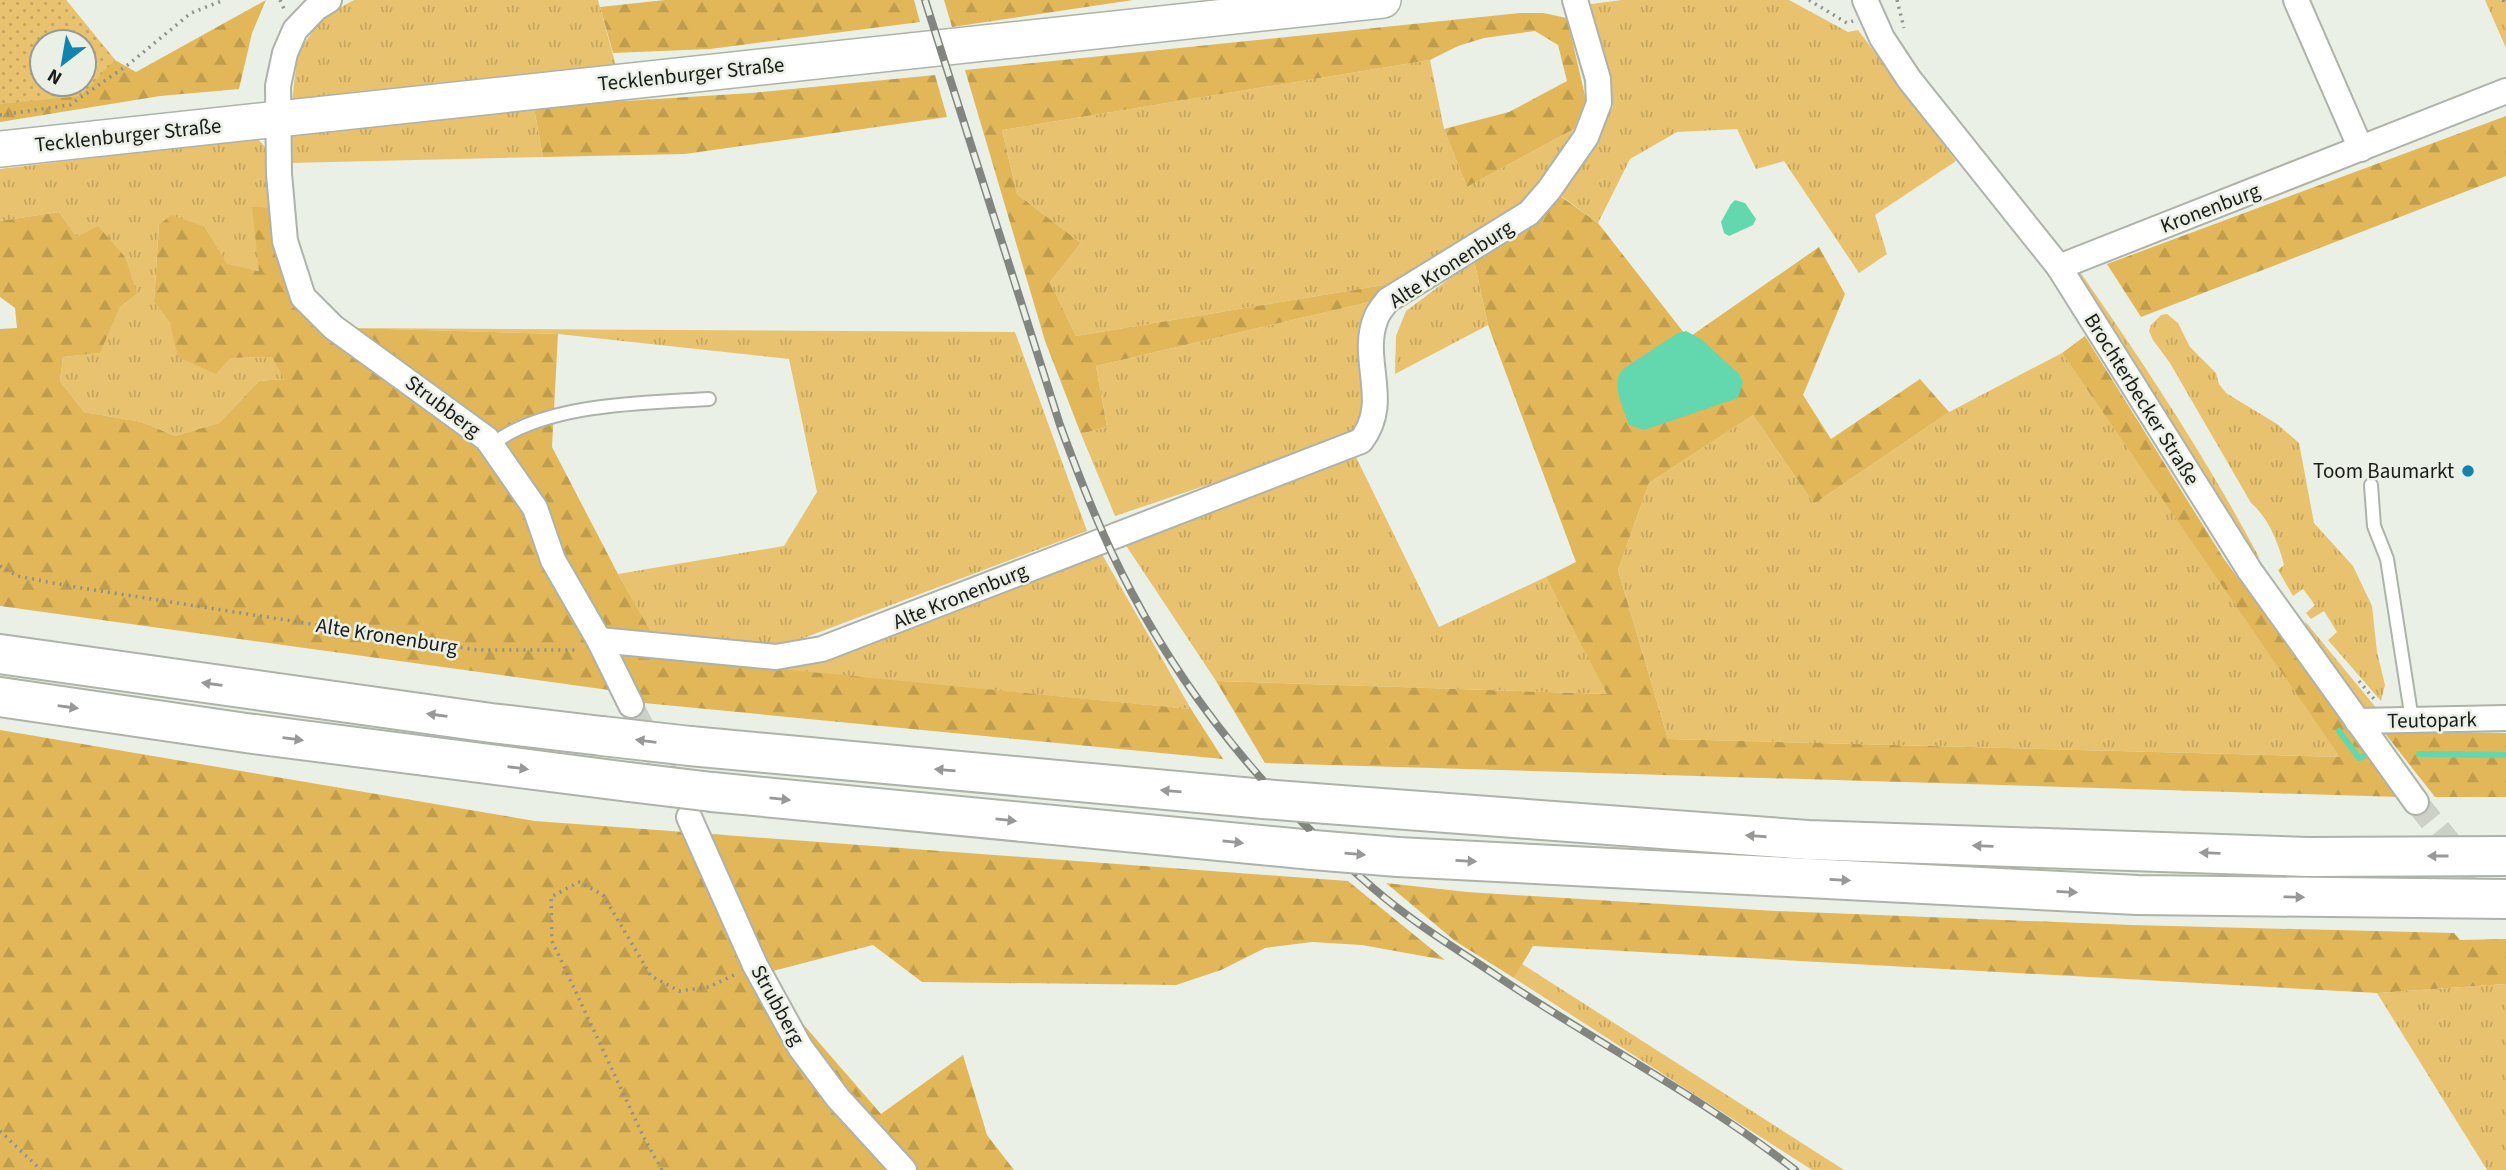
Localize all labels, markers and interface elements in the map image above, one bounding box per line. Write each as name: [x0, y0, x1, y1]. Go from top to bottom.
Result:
north arrow: [28, 28, 98, 98]
street label: Tecklenburger Straße: [596, 49, 786, 99]
text: N: [43, 61, 67, 91]
street label: Tecklenburger Straße: [33, 110, 223, 160]
street label: Kronenburg: [2156, 175, 2265, 241]
street label: Alte Kronenburg: [1383, 212, 1519, 315]
street label: Brochterbecker Straße: [2077, 307, 2207, 491]
street label: Strubberg: [399, 368, 487, 445]
place label: Toom Baumarkt: [2313, 456, 2454, 486]
marker: Toom Baumarkt: [2460, 463, 2476, 479]
street label: Alte Kronenburg: [888, 555, 1032, 637]
street label: Alte Kronenburg: [314, 610, 460, 662]
one-way arrow: [201, 678, 223, 689]
one-way arrow: [57, 701, 79, 712]
street label: Teutopark: [2387, 704, 2478, 736]
one-way arrow: [426, 710, 448, 721]
one-way arrow: [282, 733, 304, 744]
one-way arrow: [635, 735, 657, 746]
one-way arrow: [508, 763, 530, 774]
one-way arrow: [933, 764, 955, 775]
one-way arrow: [1160, 785, 1182, 796]
one-way arrow: [769, 793, 791, 804]
one-way arrow: [995, 815, 1017, 826]
one-way arrow: [1744, 830, 1766, 841]
one-way arrow: [1222, 837, 1244, 848]
one-way arrow: [1972, 840, 1994, 851]
one-way arrow: [2199, 848, 2221, 859]
one-way arrow: [1345, 849, 1367, 860]
one-way arrow: [2427, 850, 2449, 862]
one-way arrow: [1455, 855, 1477, 866]
one-way arrow: [1829, 875, 1851, 886]
one-way arrow: [2056, 886, 2078, 897]
one-way arrow: [2284, 891, 2306, 903]
street label: Strubberg: [744, 959, 813, 1051]

